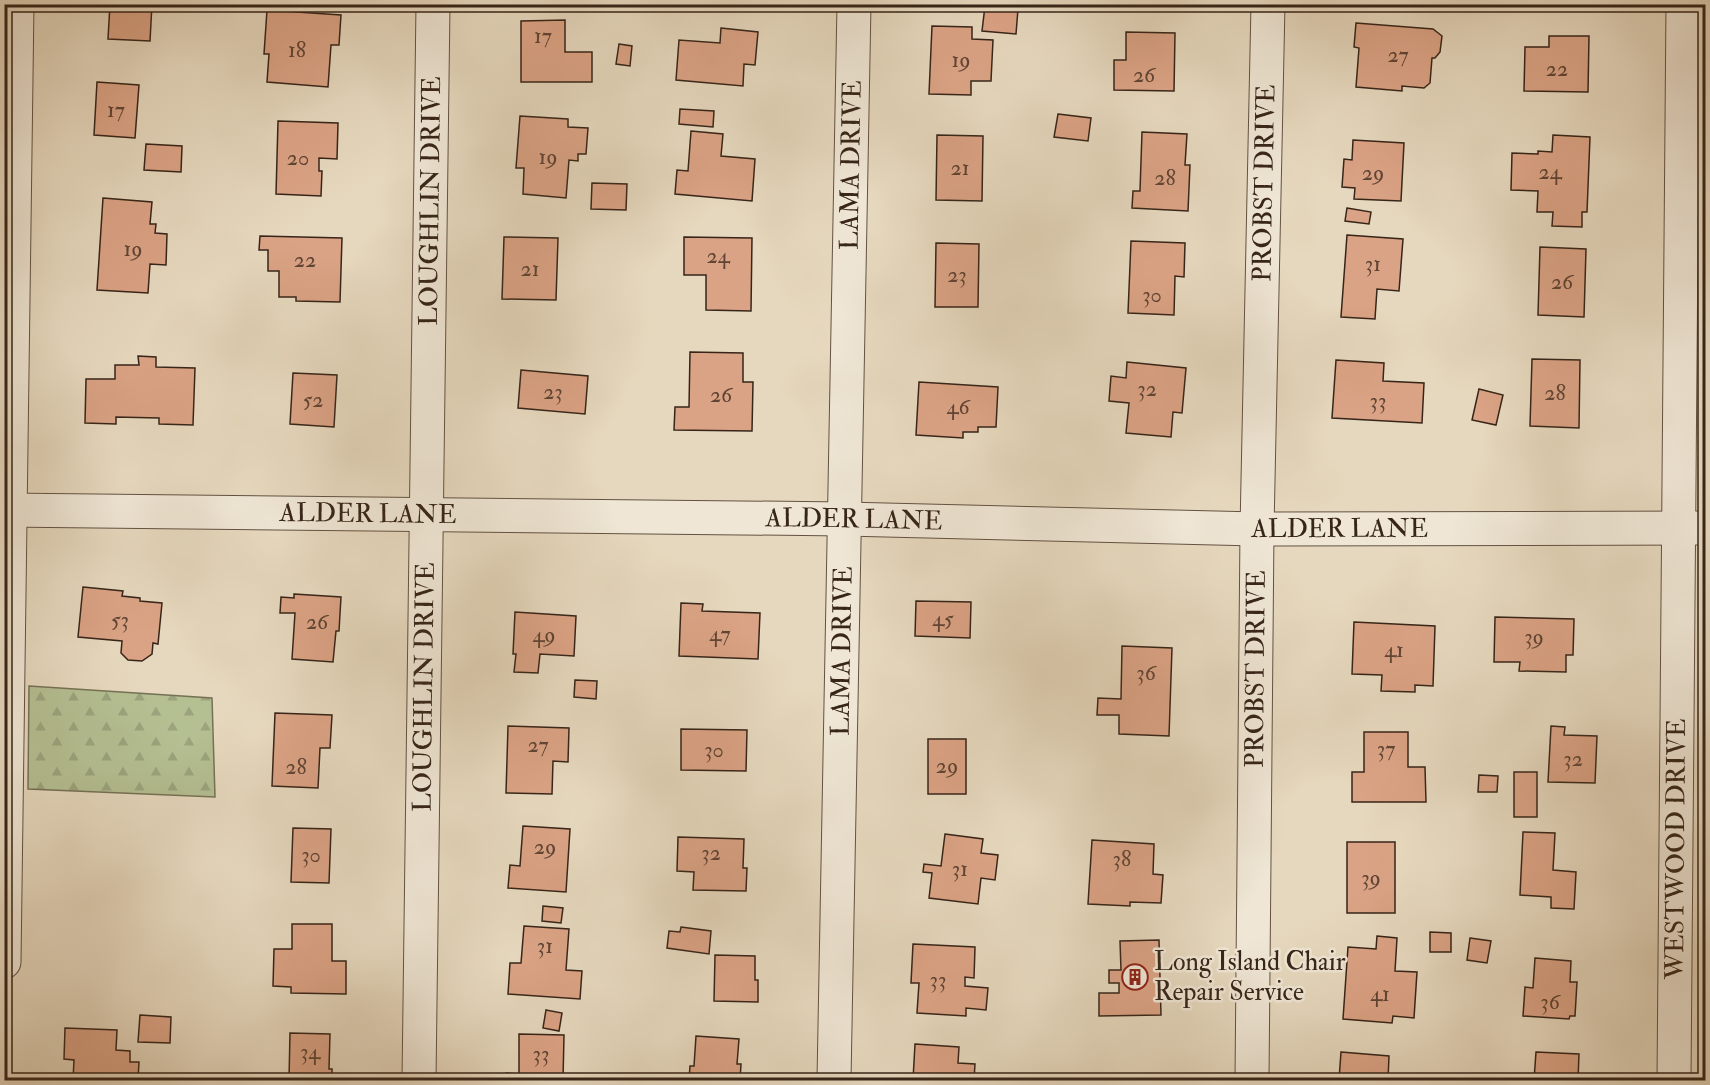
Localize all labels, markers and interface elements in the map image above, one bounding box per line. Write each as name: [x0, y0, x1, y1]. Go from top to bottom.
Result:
house number: 17: [534, 22, 552, 50]
house number: 18: [288, 36, 306, 64]
house number: 27: [1387, 41, 1409, 69]
house number: 19: [951, 46, 971, 74]
house number: 22: [1546, 55, 1568, 83]
house number: 26: [1133, 61, 1157, 89]
street label: LOUGHLIN DRIVE: [413, 76, 448, 326]
street label: LAMA DRIVE: [833, 80, 869, 250]
street label: PROBST DRIVE: [1246, 84, 1282, 282]
house number: 17: [107, 96, 125, 124]
house number: 19: [538, 143, 558, 171]
house number: 20: [287, 144, 309, 172]
house number: 21: [950, 154, 970, 182]
house number: 24: [1538, 158, 1563, 186]
house number: 29: [1362, 159, 1384, 187]
house number: 28: [1154, 164, 1176, 192]
house number: 19: [123, 235, 143, 263]
house number: 24: [706, 242, 731, 270]
house number: 22: [294, 246, 316, 274]
house number: 31: [1365, 250, 1381, 278]
house number: 21: [520, 255, 540, 283]
house number: 23: [947, 261, 967, 289]
house number: 26: [1551, 268, 1575, 296]
house number: 30: [1142, 281, 1162, 309]
house number: 32: [1137, 375, 1157, 403]
house number: 23: [543, 378, 563, 406]
house number: 28: [1544, 379, 1566, 407]
house number: 26: [710, 381, 734, 409]
house number: 52: [303, 386, 323, 414]
house number: 33: [1370, 387, 1386, 415]
house number: 46: [947, 393, 971, 421]
street label: ALDER LANE: [278, 497, 457, 531]
street label: ALDER LANE: [764, 502, 943, 537]
street label: ALDER LANE: [1250, 513, 1428, 545]
street label: LOUGHLIN DRIVE: [406, 562, 442, 812]
street label: LAMA DRIVE: [824, 566, 860, 736]
street label: PROBST DRIVE: [1239, 570, 1273, 768]
house number: 45: [932, 605, 954, 633]
house number: 53: [111, 606, 129, 634]
house number: 26: [306, 608, 330, 636]
house number: 47: [709, 620, 731, 648]
house number: 49: [532, 621, 556, 649]
house number: 39: [1524, 623, 1544, 651]
house number: 41: [1384, 636, 1404, 664]
house number: 36: [1136, 659, 1158, 687]
street label: WESTWOOD DRIVE: [1659, 718, 1693, 981]
house number: 27: [527, 731, 549, 759]
house number: 37: [1377, 735, 1395, 763]
house number: 30: [704, 736, 724, 764]
house number: 32: [1563, 745, 1583, 773]
house number: 29: [936, 752, 958, 780]
house number: 28: [285, 753, 307, 781]
house number: 29: [534, 833, 556, 861]
house number: 32: [701, 839, 721, 867]
house number: 30: [301, 841, 321, 869]
house number: 38: [1113, 845, 1131, 873]
house number: 31: [952, 855, 968, 883]
house number: 39: [1361, 864, 1381, 892]
house number: 31: [537, 932, 553, 960]
place label: Long Island Chair Repair Service: [1154, 946, 1346, 1009]
building icon: Long Island Chair Repair Service: [1120, 962, 1150, 992]
house number: 33: [930, 966, 946, 994]
house number: 41: [1370, 980, 1390, 1008]
house number: 36: [1540, 988, 1562, 1016]
house number: 34: [300, 1038, 321, 1066]
house number: 33: [533, 1040, 549, 1068]

